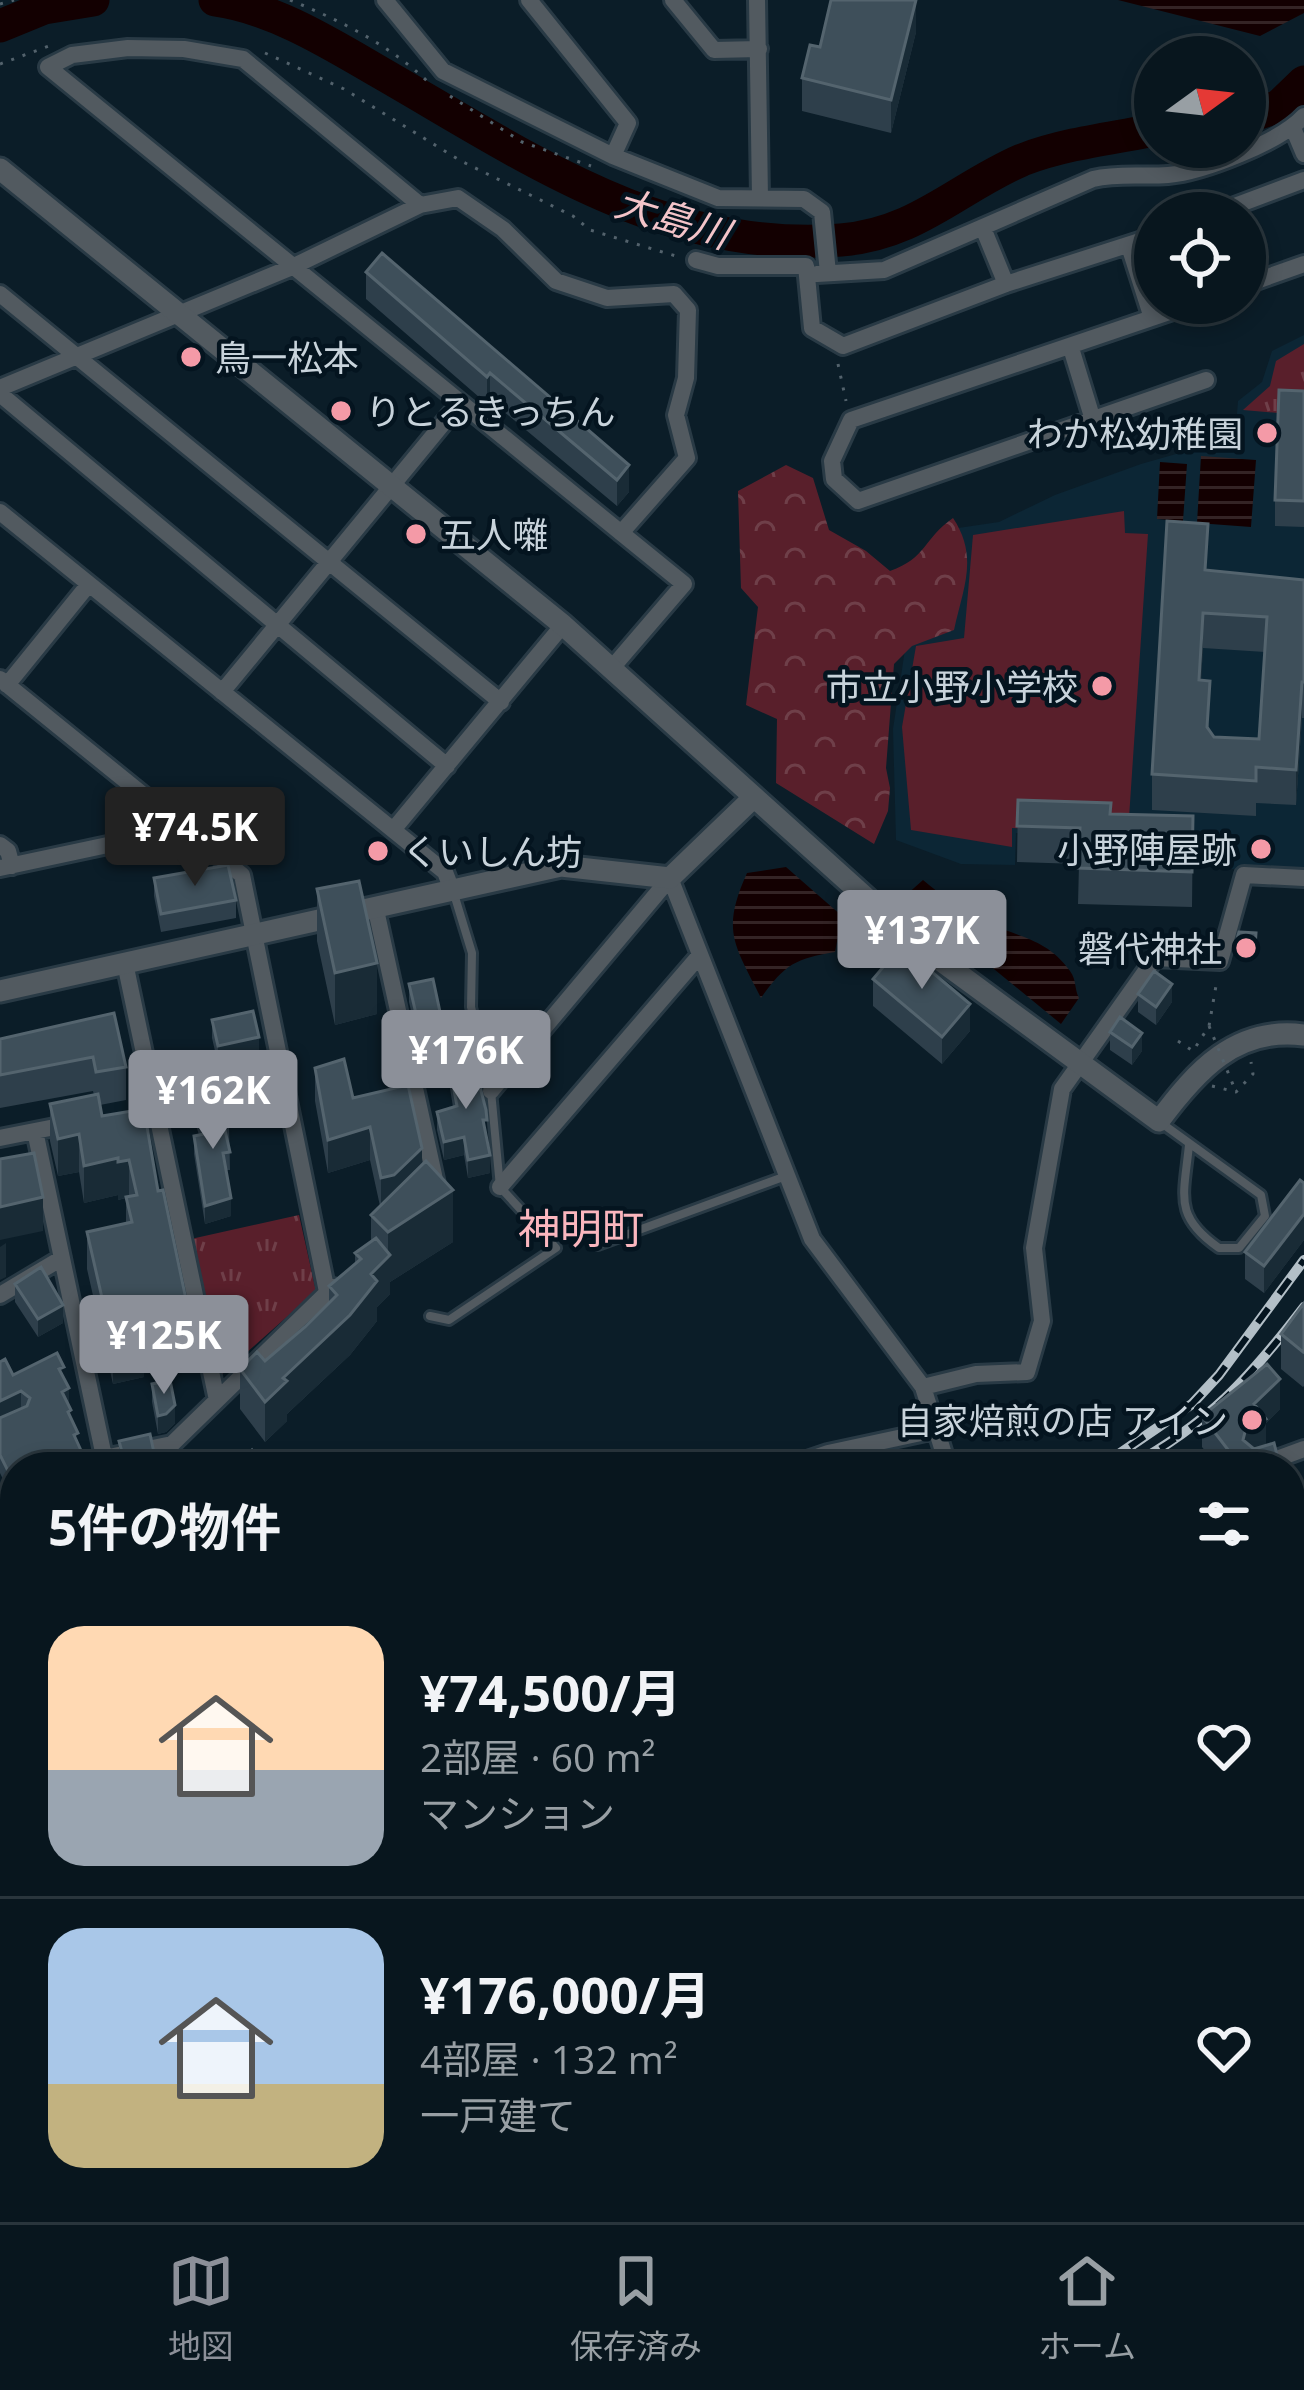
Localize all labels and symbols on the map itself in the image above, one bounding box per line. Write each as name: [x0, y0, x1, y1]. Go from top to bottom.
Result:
north arrow: [1134, 36, 1266, 168]
water label: 大島川: [609, 175, 741, 261]
place label: 鳥一松本: [215, 333, 359, 382]
marker: 鳥一松本: [178, 344, 204, 370]
place label: りとるきっちん: [365, 387, 616, 436]
marker: りとるきっちん: [328, 398, 354, 424]
place label: わか松幼稚園: [1027, 409, 1243, 458]
marker: わか松幼稚園: [1254, 420, 1280, 446]
place label: 五人囃: [440, 510, 548, 559]
marker: 五人囃: [403, 521, 429, 547]
place label: 市立小野小学校: [826, 662, 1078, 711]
marker: 市立小野小学校: [1089, 673, 1115, 699]
pin: ¥74.5K: [97, 787, 293, 889]
place label: 小野陣屋跡: [1057, 825, 1237, 874]
place label: くいしん坊: [402, 827, 582, 876]
marker: 小野陣屋跡: [1248, 836, 1274, 862]
marker: くいしん坊: [365, 838, 391, 864]
pin: ¥137K: [838, 890, 1006, 992]
place label: 磐代神社: [1078, 924, 1222, 973]
marker: 磐代神社: [1233, 935, 1259, 961]
pin: ¥176K: [382, 1010, 550, 1112]
pin: ¥162K: [129, 1050, 297, 1152]
district label: 神明町: [518, 1199, 644, 1256]
pin: ¥125K: [80, 1295, 248, 1397]
place label: 自家焙煎の店 アイン: [896, 1396, 1228, 1445]
marker: 自家焙煎の店 アイン: [1239, 1407, 1265, 1433]

